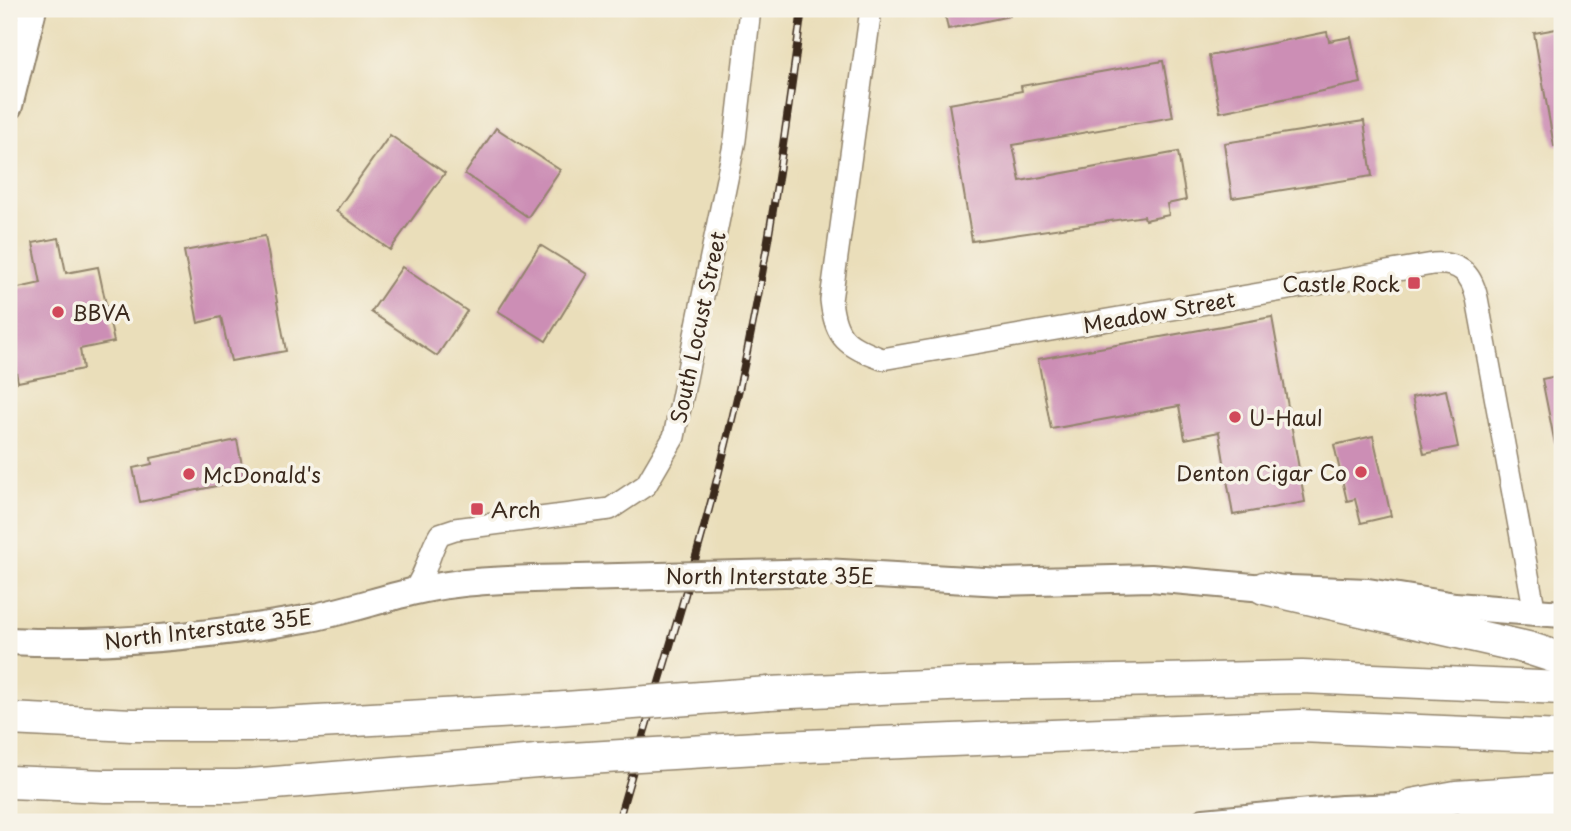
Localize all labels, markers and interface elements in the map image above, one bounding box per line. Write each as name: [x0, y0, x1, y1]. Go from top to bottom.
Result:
street label: South Locust Street: [661, 228, 733, 426]
place label: Castle Rock: [1282, 267, 1400, 299]
marker: Castle Rock: [1406, 275, 1422, 291]
street label: Meadow Street: [1080, 282, 1238, 340]
place label: BBVA: [72, 296, 131, 328]
marker: BBVA: [50, 304, 66, 320]
place label: U-Haul: [1249, 401, 1323, 433]
marker: U-Haul: [1227, 409, 1243, 425]
place label: Denton Cigar Co: [1176, 456, 1347, 488]
place label: McDonald's: [203, 458, 321, 490]
marker: Denton Cigar Co: [1353, 464, 1369, 480]
marker: McDonald's: [181, 466, 197, 482]
place label: Arch: [491, 493, 541, 525]
marker: Arch: [469, 501, 485, 517]
street label: North Interstate 35E: [666, 559, 874, 591]
street label: North Interstate 35E: [103, 599, 313, 657]

